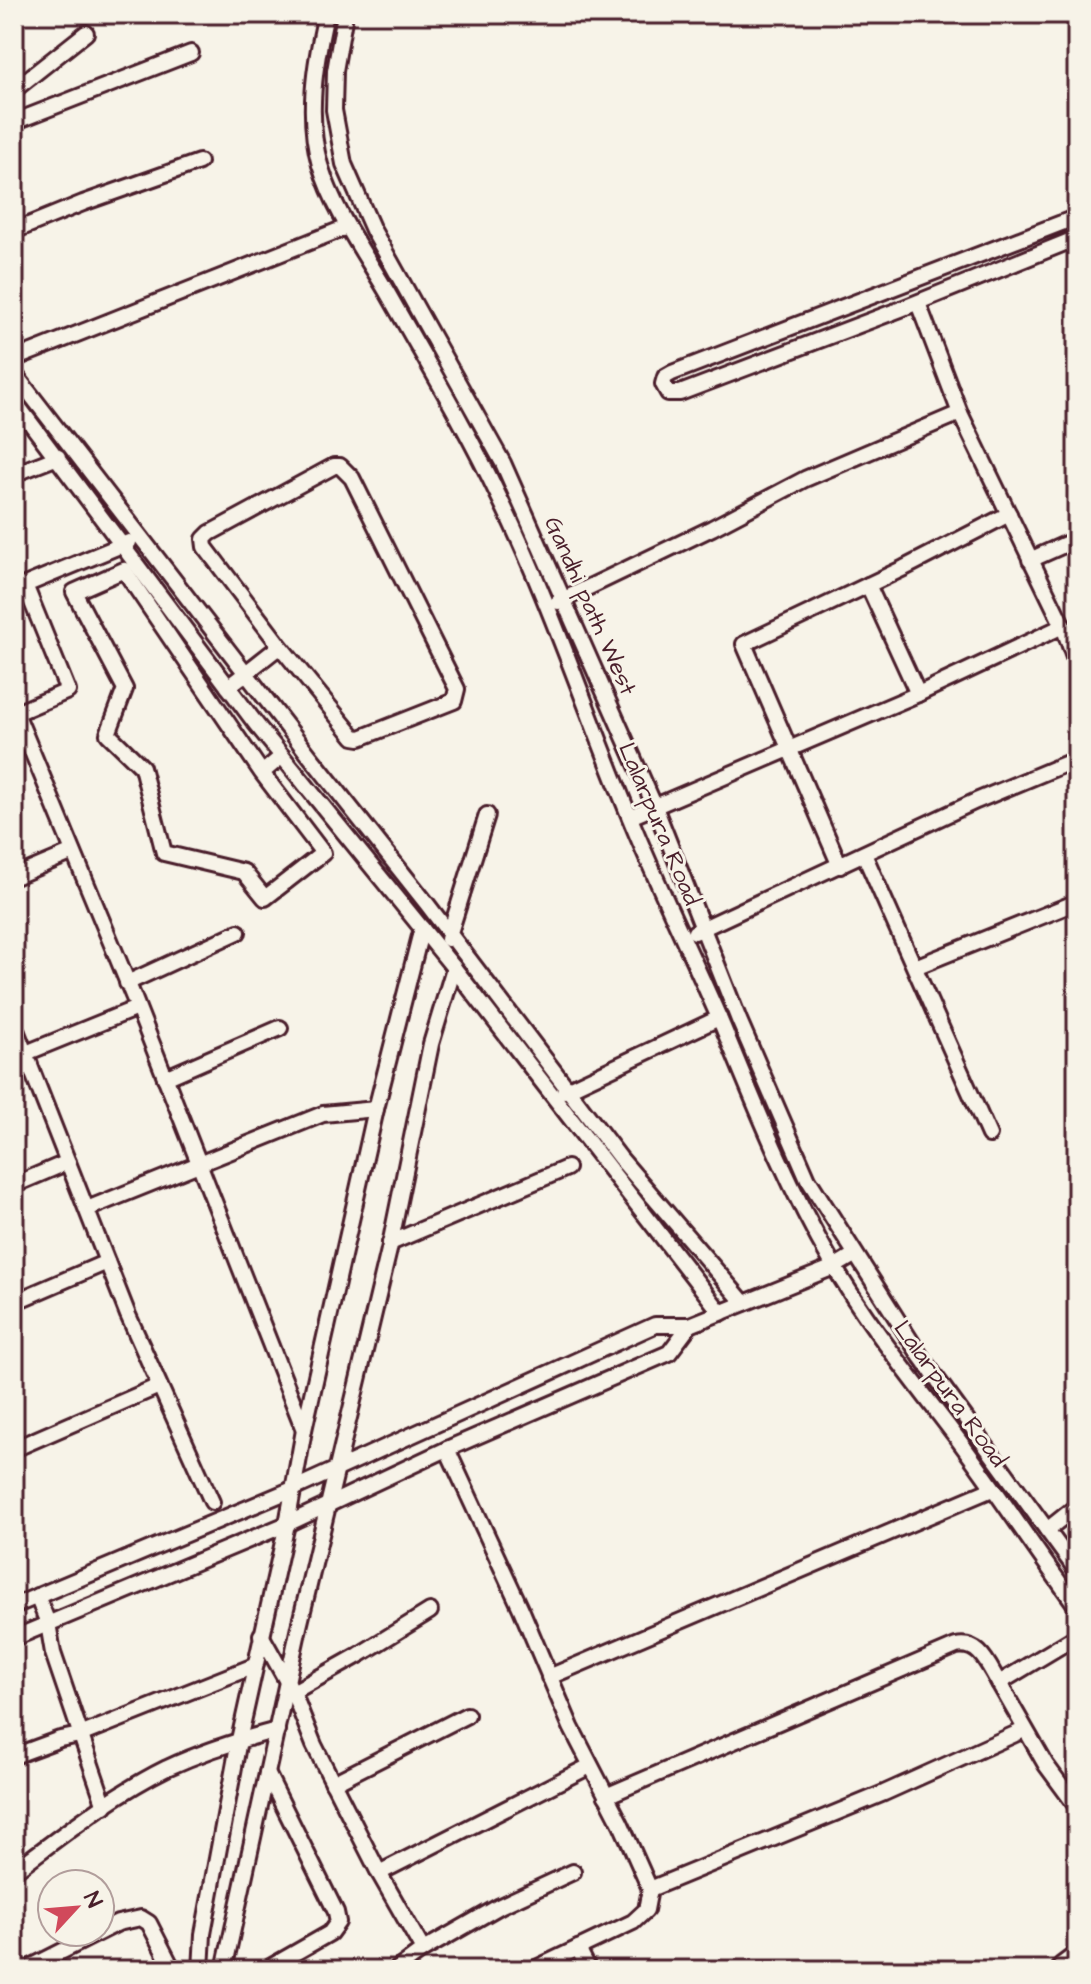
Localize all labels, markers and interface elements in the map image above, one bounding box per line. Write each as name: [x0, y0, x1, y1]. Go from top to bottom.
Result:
street label: Gandhi path West: [535, 511, 645, 701]
street label: Lalarpura Road: [609, 737, 709, 911]
street label: Lalarpura Road: [885, 1314, 1015, 1474]
north arrow: [36, 1868, 116, 1948]
text: N: [76, 1887, 110, 1913]

